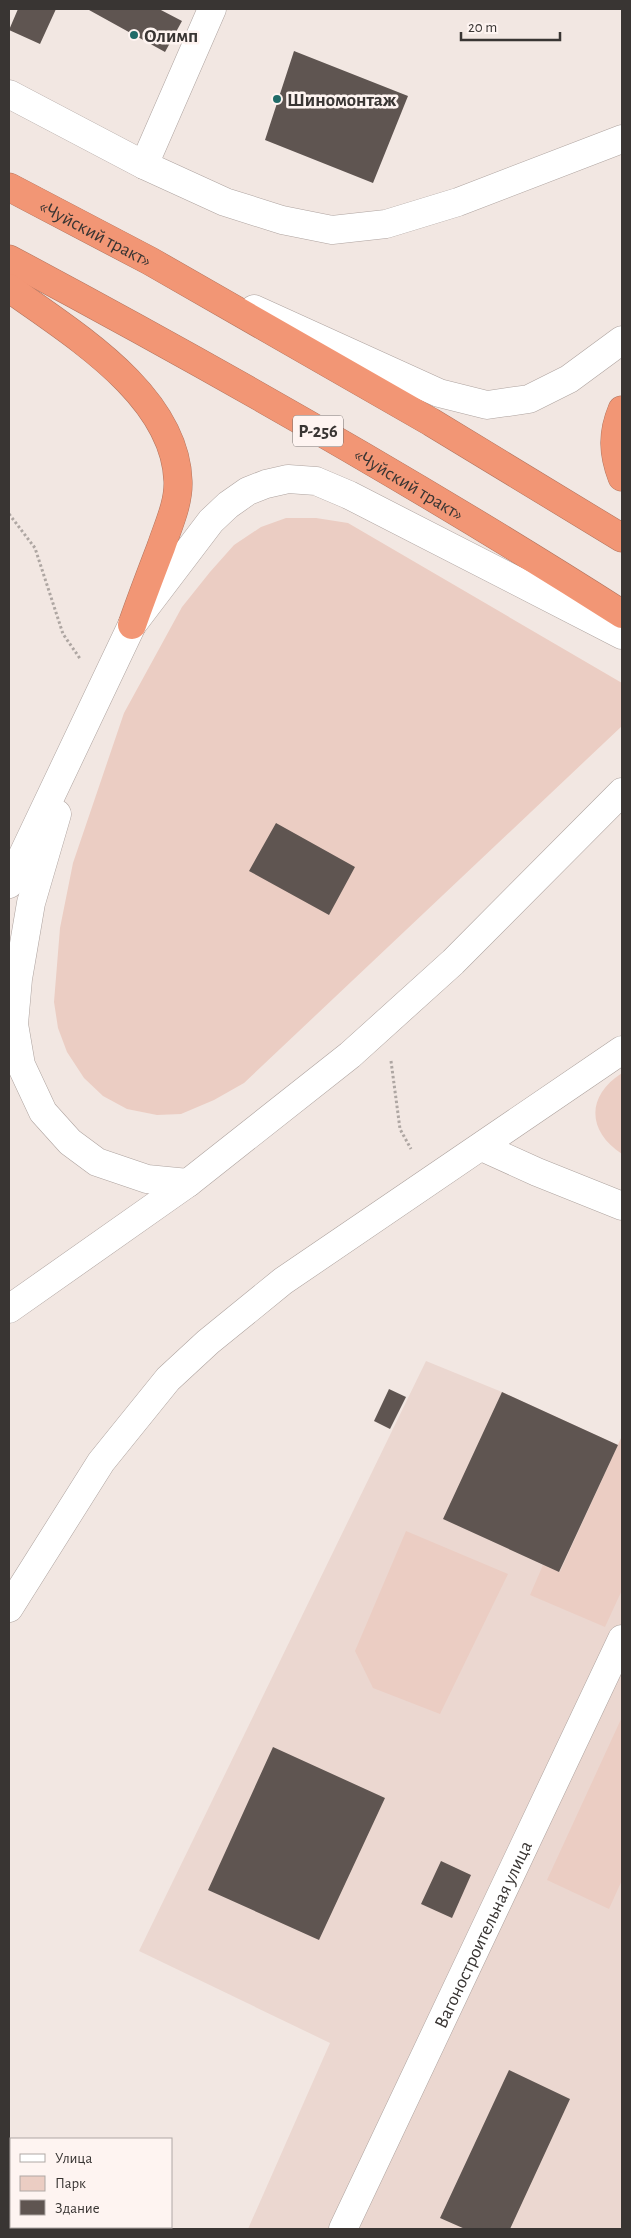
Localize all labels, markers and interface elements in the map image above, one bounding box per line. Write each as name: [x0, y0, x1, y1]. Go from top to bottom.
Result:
scale bar: [461, 10, 560, 42]
text: 20 m: [468, 20, 497, 35]
place label: Олимп: [144, 27, 198, 46]
marker: Олимп: [128, 29, 140, 41]
place label: Шиномонтаж: [287, 91, 397, 110]
marker: Шиномонтаж: [271, 93, 283, 105]
street label: «Чуйский тракт»: [36, 197, 154, 271]
road number: Р-256: [293, 416, 343, 446]
street label: «Чуйский тракт»: [350, 445, 467, 525]
street label: Вагоностроительная улица: [431, 1838, 536, 2032]
legend: [10, 2138, 172, 2228]
text: Улица: [55, 2151, 92, 2166]
text: Парк: [55, 2176, 86, 2191]
text: Здание: [55, 2201, 100, 2216]

